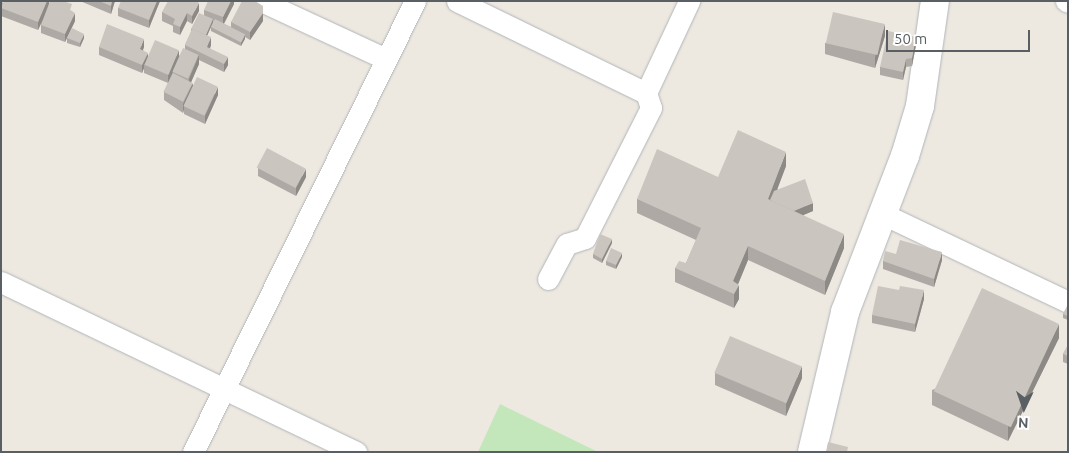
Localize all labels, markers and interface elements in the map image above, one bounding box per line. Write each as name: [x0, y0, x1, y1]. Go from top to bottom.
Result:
scale bar: [889, 20, 1033, 52]
text: 50 m: [894, 30, 927, 47]
north arrow: [999, 383, 1049, 433]
text: N: [1018, 415, 1029, 431]

